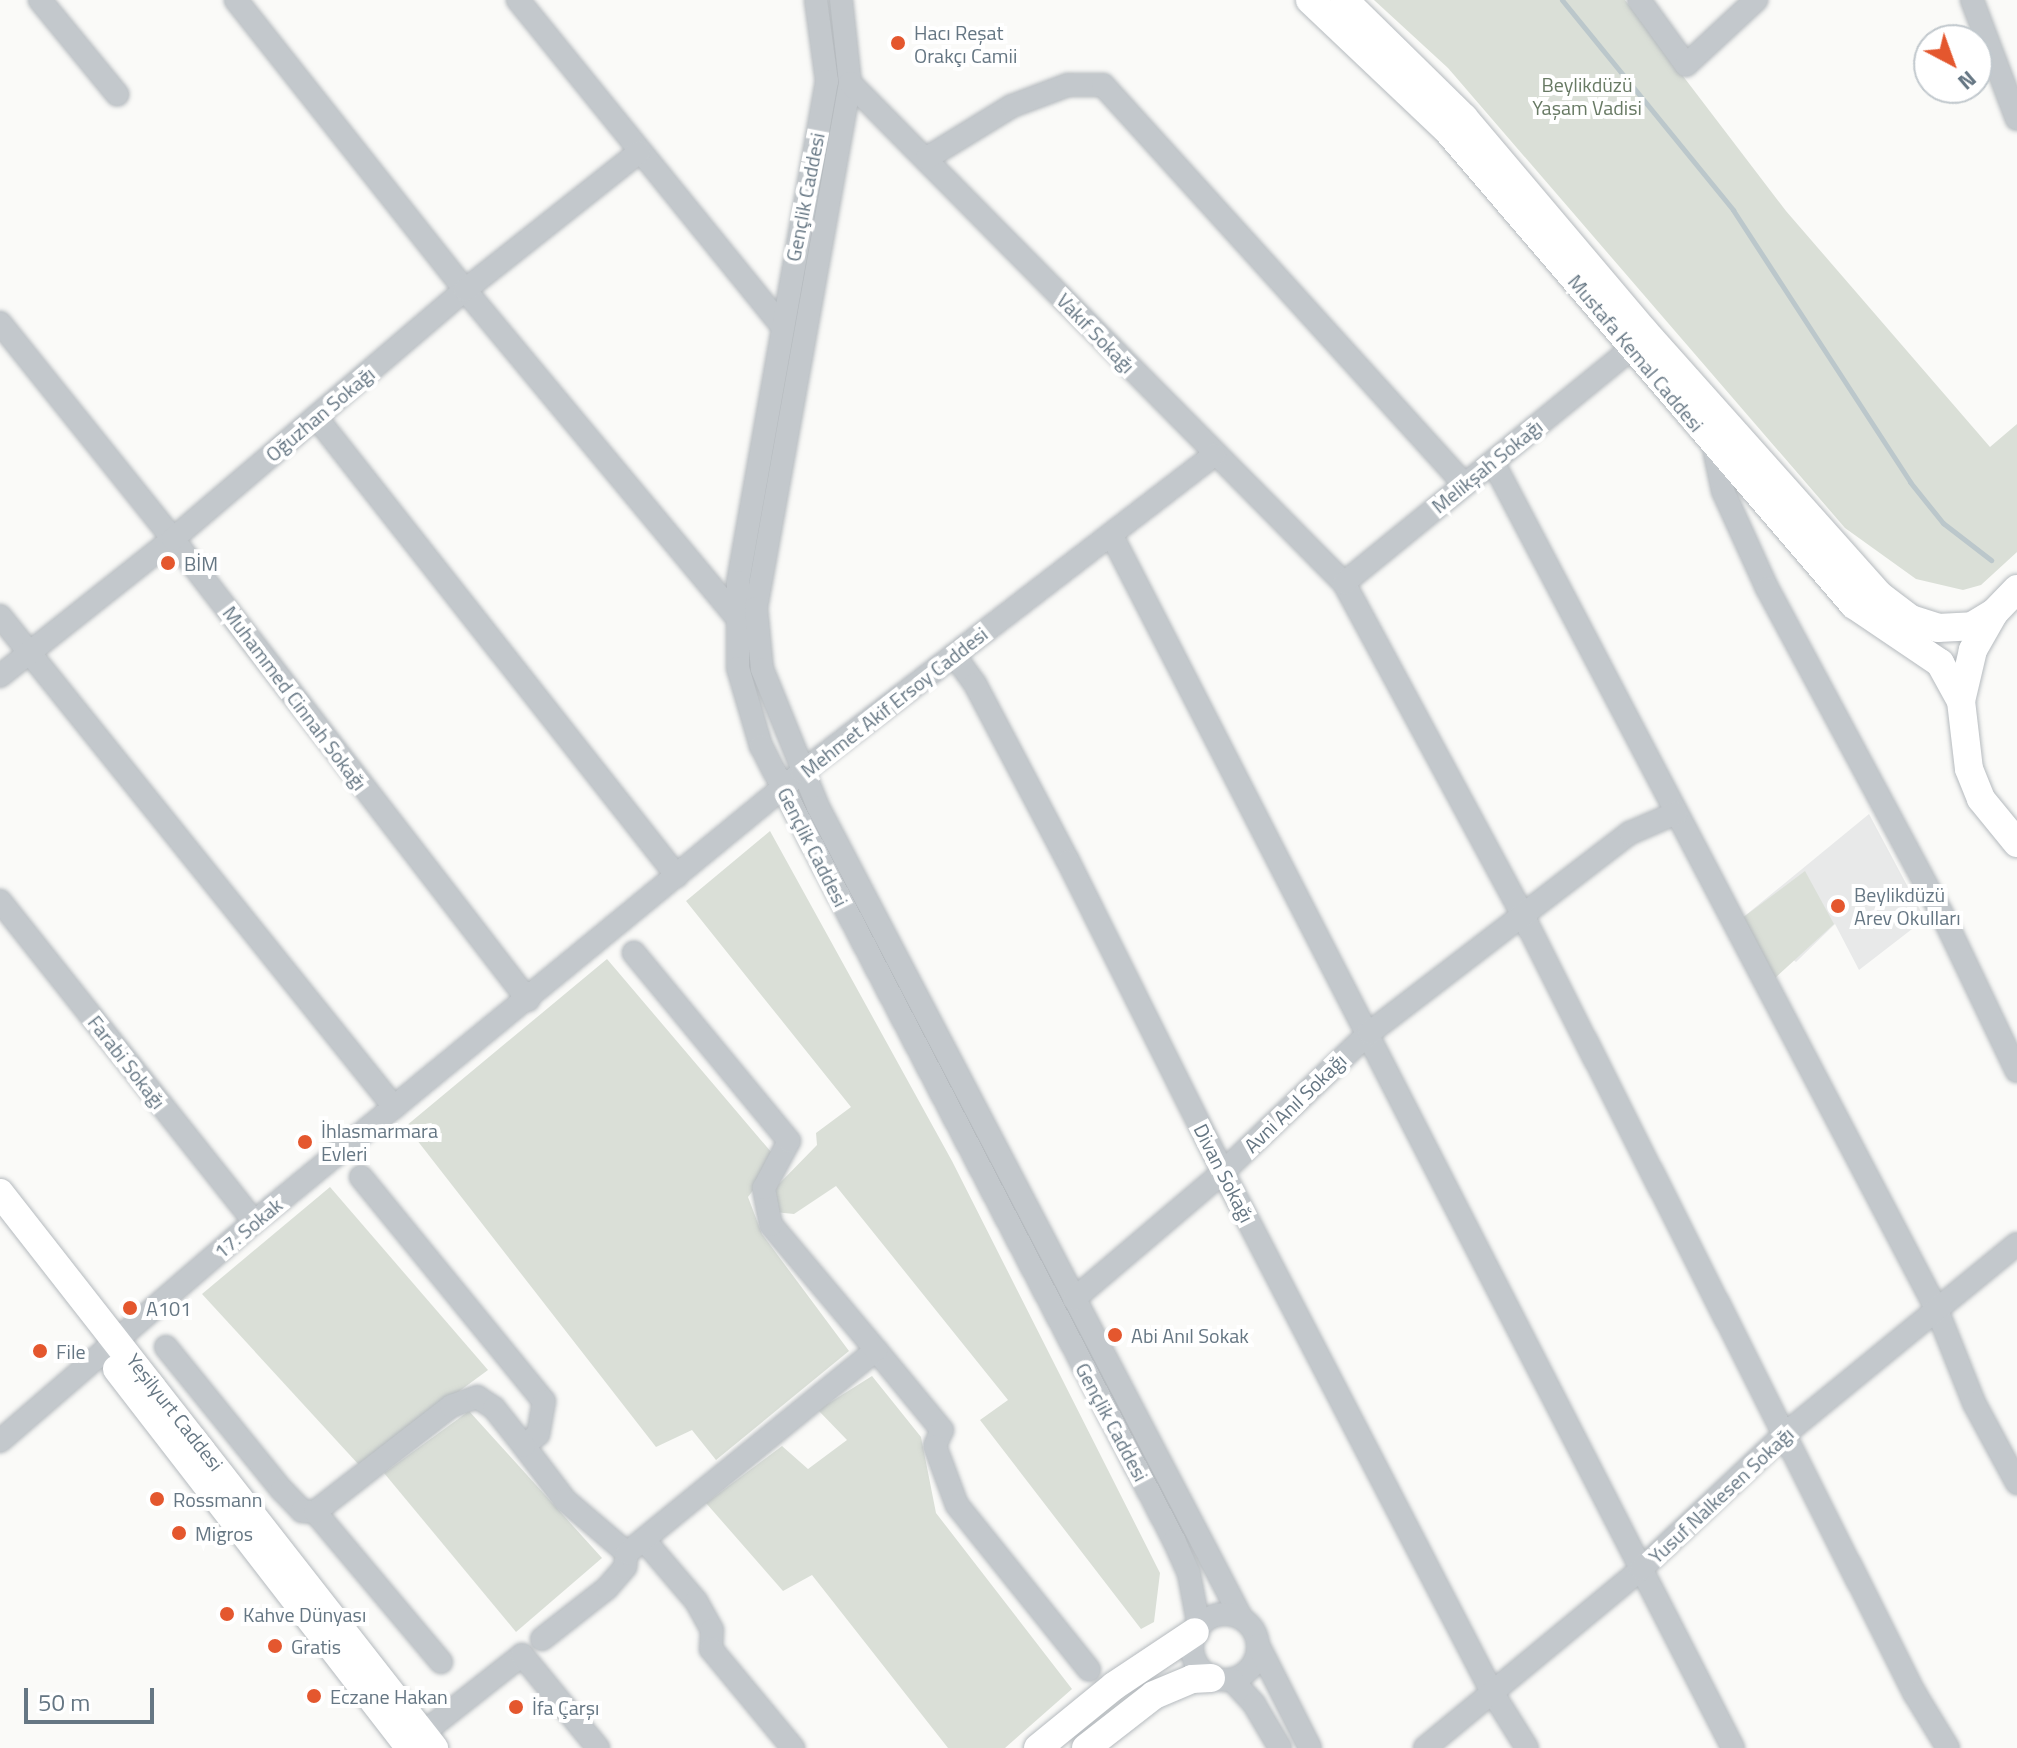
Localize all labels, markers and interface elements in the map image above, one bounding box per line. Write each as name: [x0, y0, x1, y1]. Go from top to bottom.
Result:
place label: Hacı Reşat Orakçı Camii: [914, 20, 1017, 67]
north arrow: [1913, 24, 1993, 104]
marker: Hacı Reşat Orakçı Camii: [889, 34, 907, 52]
text: N: [1951, 63, 1984, 98]
park label: Beylikdüzü Yaşam Vadisi: [1532, 73, 1642, 120]
street label: Gençlik Caddesi: [781, 131, 829, 263]
street label: Mustafa Kemal Caddesi: [1563, 270, 1709, 436]
street label: Vakıf Sokağı: [1052, 288, 1140, 378]
street label: Oğuzhan Sokağı: [261, 362, 379, 466]
street label: Melikşah Sokağı: [1427, 414, 1547, 518]
place label: BİM: [184, 551, 218, 575]
marker: BİM: [159, 554, 177, 572]
street label: Muhammed Cinnah Sokağı: [218, 601, 372, 795]
street label: Mehmet Akif Ersoy Caddesi: [796, 622, 992, 782]
street label: Gençlik Caddesi: [773, 783, 853, 911]
place label: Beylikdüzü Arev Okulları: [1854, 882, 1961, 929]
marker: Beylikdüzü Arev Okulları: [1829, 897, 1847, 915]
street label: Farabi Sokağı: [83, 1011, 171, 1113]
street label: Avni Anıl Sokağı: [1239, 1048, 1351, 1158]
place label: İhlasmarmara Evleri: [321, 1118, 438, 1165]
street label: Divan Sokağı: [1189, 1120, 1259, 1226]
marker: İhlasmarmara Evleri: [296, 1133, 314, 1151]
street label: 17. Sokak: [209, 1193, 287, 1263]
place label: A101: [146, 1296, 192, 1320]
marker: A101: [121, 1299, 139, 1317]
place label: Abi Anıl Sokak: [1131, 1323, 1249, 1347]
marker: Abi Anıl Sokak: [1106, 1326, 1124, 1344]
place label: File: [56, 1339, 86, 1363]
marker: File: [31, 1342, 49, 1360]
street label: Yeşilyurt Caddesi: [122, 1349, 228, 1475]
street label: Gençlik Caddesi: [1071, 1359, 1153, 1485]
street label: Yusuf Nalkesen Sokağı: [1644, 1422, 1798, 1568]
place label: Rossmann: [173, 1487, 263, 1511]
marker: Rossmann: [148, 1490, 166, 1508]
place label: Migros: [195, 1521, 253, 1545]
marker: Migros: [170, 1524, 188, 1542]
place label: Kahve Dünyası: [243, 1602, 366, 1626]
marker: Kahve Dünyası: [218, 1605, 236, 1623]
place label: Gratis: [291, 1634, 341, 1658]
marker: Gratis: [266, 1637, 284, 1655]
scale bar: [28, 1672, 158, 1722]
text: 50 m: [38, 1684, 90, 1720]
place label: Eczane Hakan: [330, 1684, 448, 1708]
marker: Eczane Hakan: [305, 1687, 323, 1705]
place label: İfa Çarşı: [532, 1695, 599, 1719]
marker: İfa Çarşı: [507, 1698, 525, 1716]

